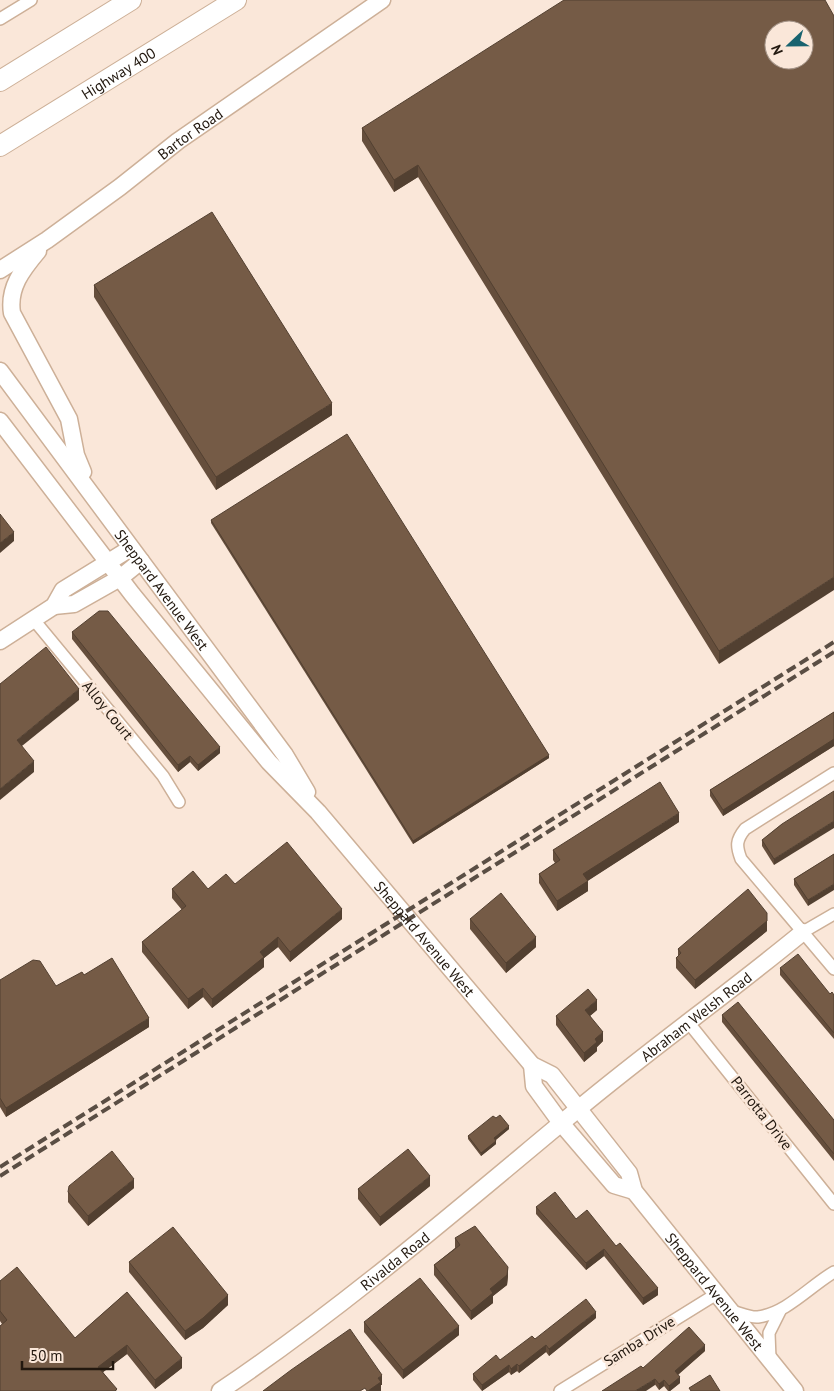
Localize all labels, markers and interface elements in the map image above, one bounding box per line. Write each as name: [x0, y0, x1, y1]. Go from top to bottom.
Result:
north arrow: [764, 20, 814, 70]
text: N: [767, 42, 787, 58]
street label: Highway 400: [78, 43, 159, 103]
street label: Bartor Road: [153, 104, 226, 163]
street label: Sheppard Avenue West: [111, 525, 213, 654]
street label: Alloy Court: [78, 677, 138, 743]
street label: Sheppard Avenue West: [371, 877, 479, 1000]
street label: Abraham Welsh Road: [637, 967, 755, 1065]
street label: Parrotta Drive: [727, 1072, 797, 1154]
street label: Rivalda Road: [356, 1227, 433, 1294]
street label: Sheppard Avenue West: [662, 1228, 768, 1354]
street label: Samba Drive: [600, 1312, 678, 1370]
scale bar: [22, 1338, 114, 1370]
text: 50 m: [30, 1346, 63, 1365]

